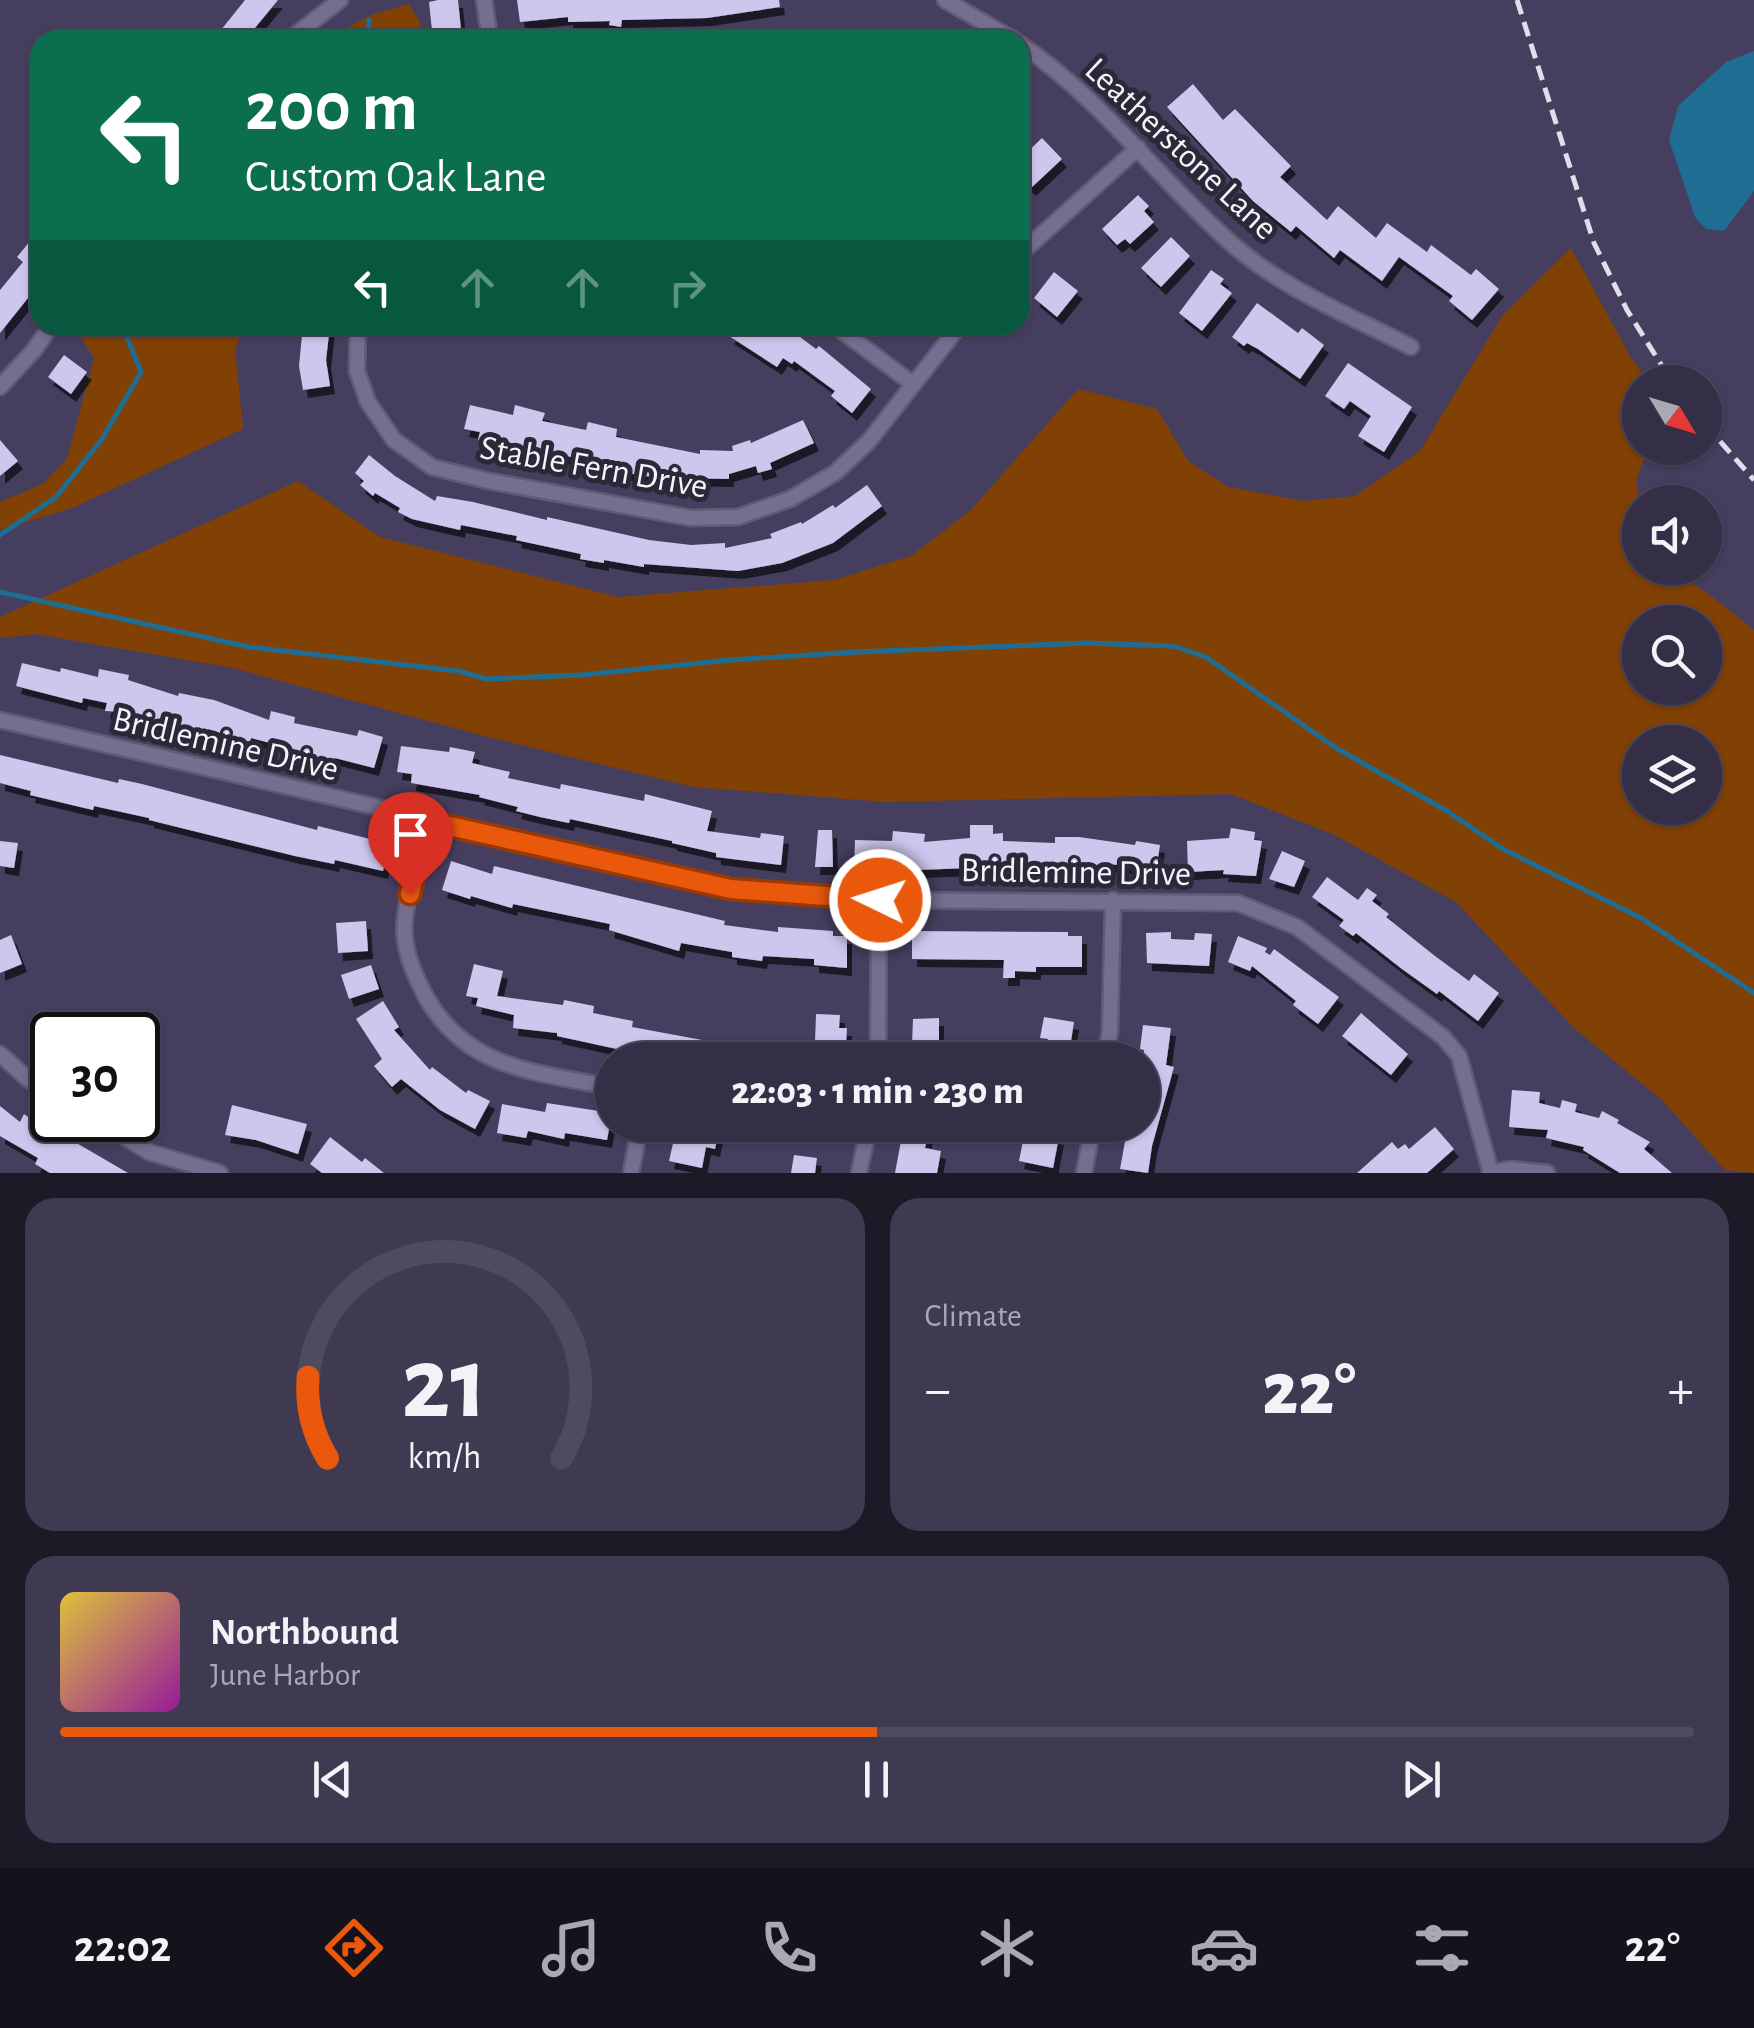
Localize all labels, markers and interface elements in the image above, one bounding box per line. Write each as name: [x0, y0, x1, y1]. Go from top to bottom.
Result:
street label: Leatherstone Lane: [1078, 52, 1284, 247]
icon: left: [80, 70, 210, 200]
text: 200 m: [245, 73, 418, 143]
text: Custom Oak Lane: [245, 155, 547, 200]
icon: left: [345, 260, 400, 315]
icon: ahead: [450, 260, 505, 315]
icon: ahead: [555, 260, 610, 315]
icon: right: [660, 260, 715, 315]
north arrow: [1622, 365, 1722, 465]
map controls: [1622, 365, 1722, 825]
street label: Stable Fern Drive: [477, 430, 710, 505]
button: sound: [1622, 485, 1722, 585]
button: search: [1622, 605, 1722, 705]
street label: Bridlemine Drive: [109, 701, 342, 787]
button: layers: [1622, 725, 1722, 825]
pin: [368, 792, 453, 895]
icon: arrive: [383, 807, 438, 862]
position arrow: [828, 848, 932, 952]
street label: Bridlemine Drive: [960, 853, 1191, 892]
speed limit sign: 30: [30, 1012, 160, 1142]
text: 22:03 · 1 min · 230 m: [731, 1073, 1024, 1111]
text: Climate: [925, 1300, 1022, 1332]
text: 21: [402, 1333, 488, 1437]
text: 22°: [1262, 1353, 1356, 1428]
text: −: [925, 1363, 951, 1418]
text: +: [1668, 1363, 1694, 1418]
text: km/h: [408, 1439, 482, 1475]
text: Northbound: [210, 1614, 399, 1652]
text: June Harbor: [210, 1659, 360, 1691]
icon: previous: [305, 1752, 360, 1807]
icon: pause: [849, 1752, 904, 1807]
icon: next: [1394, 1752, 1449, 1807]
icon: directions: [319, 1913, 389, 1983]
icon: music: [536, 1913, 606, 1983]
icon: phone: [754, 1913, 824, 1983]
icon: climate: [972, 1913, 1042, 1983]
icon: car: [1189, 1913, 1259, 1983]
icon: filters: [1407, 1913, 1477, 1983]
text: 22:02: [74, 1925, 171, 1970]
text: 22°: [1625, 1925, 1680, 1970]

